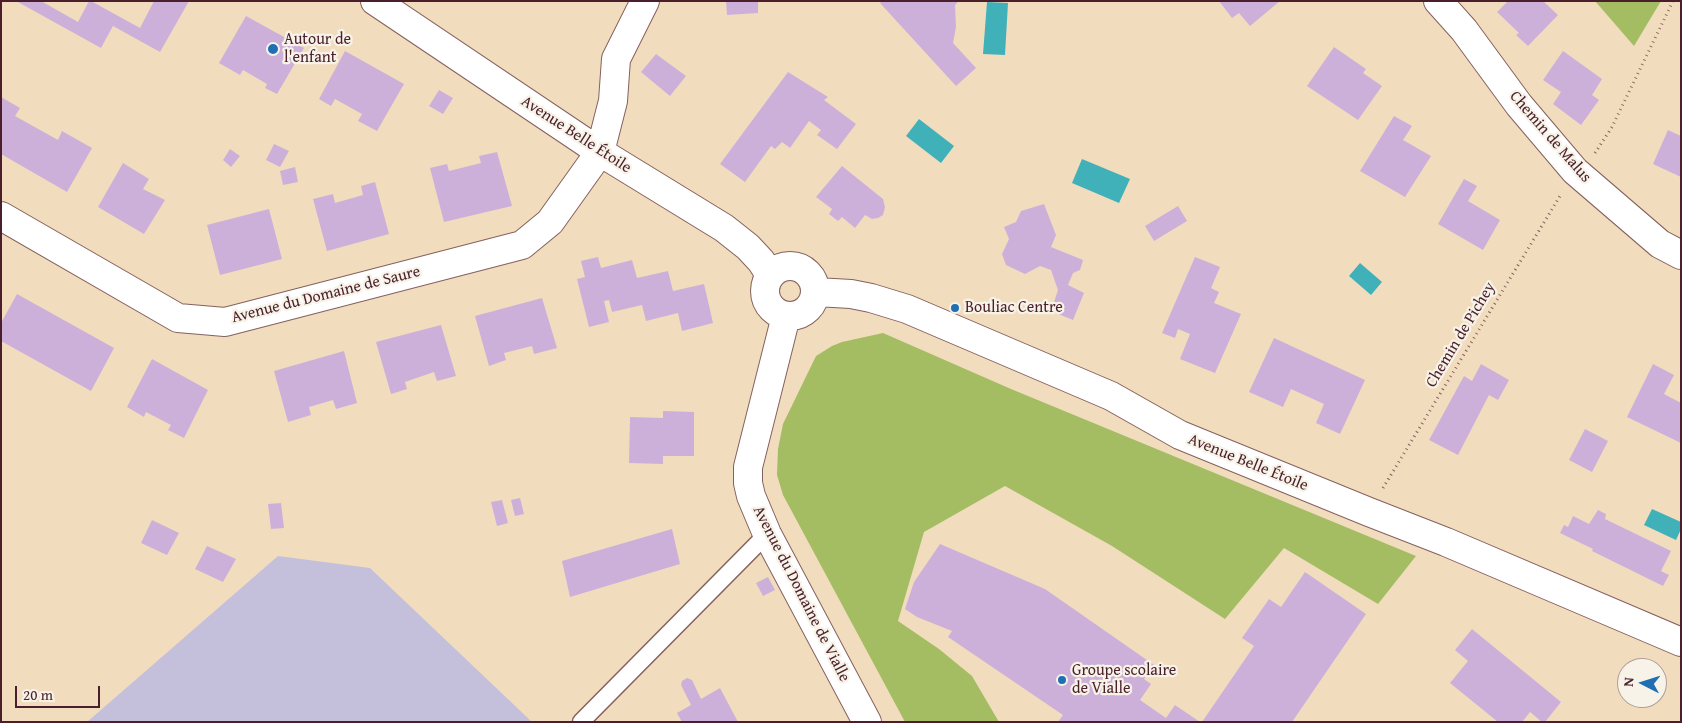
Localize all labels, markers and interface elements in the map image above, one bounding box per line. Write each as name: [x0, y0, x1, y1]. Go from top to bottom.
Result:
place label: Autour de l'enfant: [284, 30, 351, 68]
marker: Autour de l'enfant: [266, 42, 280, 56]
street label: Chemin de Malus: [1505, 87, 1595, 187]
street label: Avenue Belle Étoile: [517, 92, 635, 178]
street label: Avenue du Domaine de Saure: [230, 262, 422, 328]
street label: Chemin de Pichey: [1422, 279, 1500, 391]
place label: Bouliac Centre: [965, 298, 1063, 318]
marker: Bouliac Centre: [949, 302, 961, 314]
street label: Avenue Belle Étoile: [1185, 430, 1311, 496]
street label: Avenue du Domaine de Vialle: [748, 503, 854, 685]
north arrow: [1617, 658, 1667, 708]
place label: Groupe scolaire de Vialle: [1072, 661, 1176, 699]
marker: Groupe scolaire de Vialle: [1056, 674, 1068, 686]
scale bar: [18, 676, 102, 708]
text: N: [1618, 676, 1638, 687]
text: 20 m: [23, 684, 53, 705]

